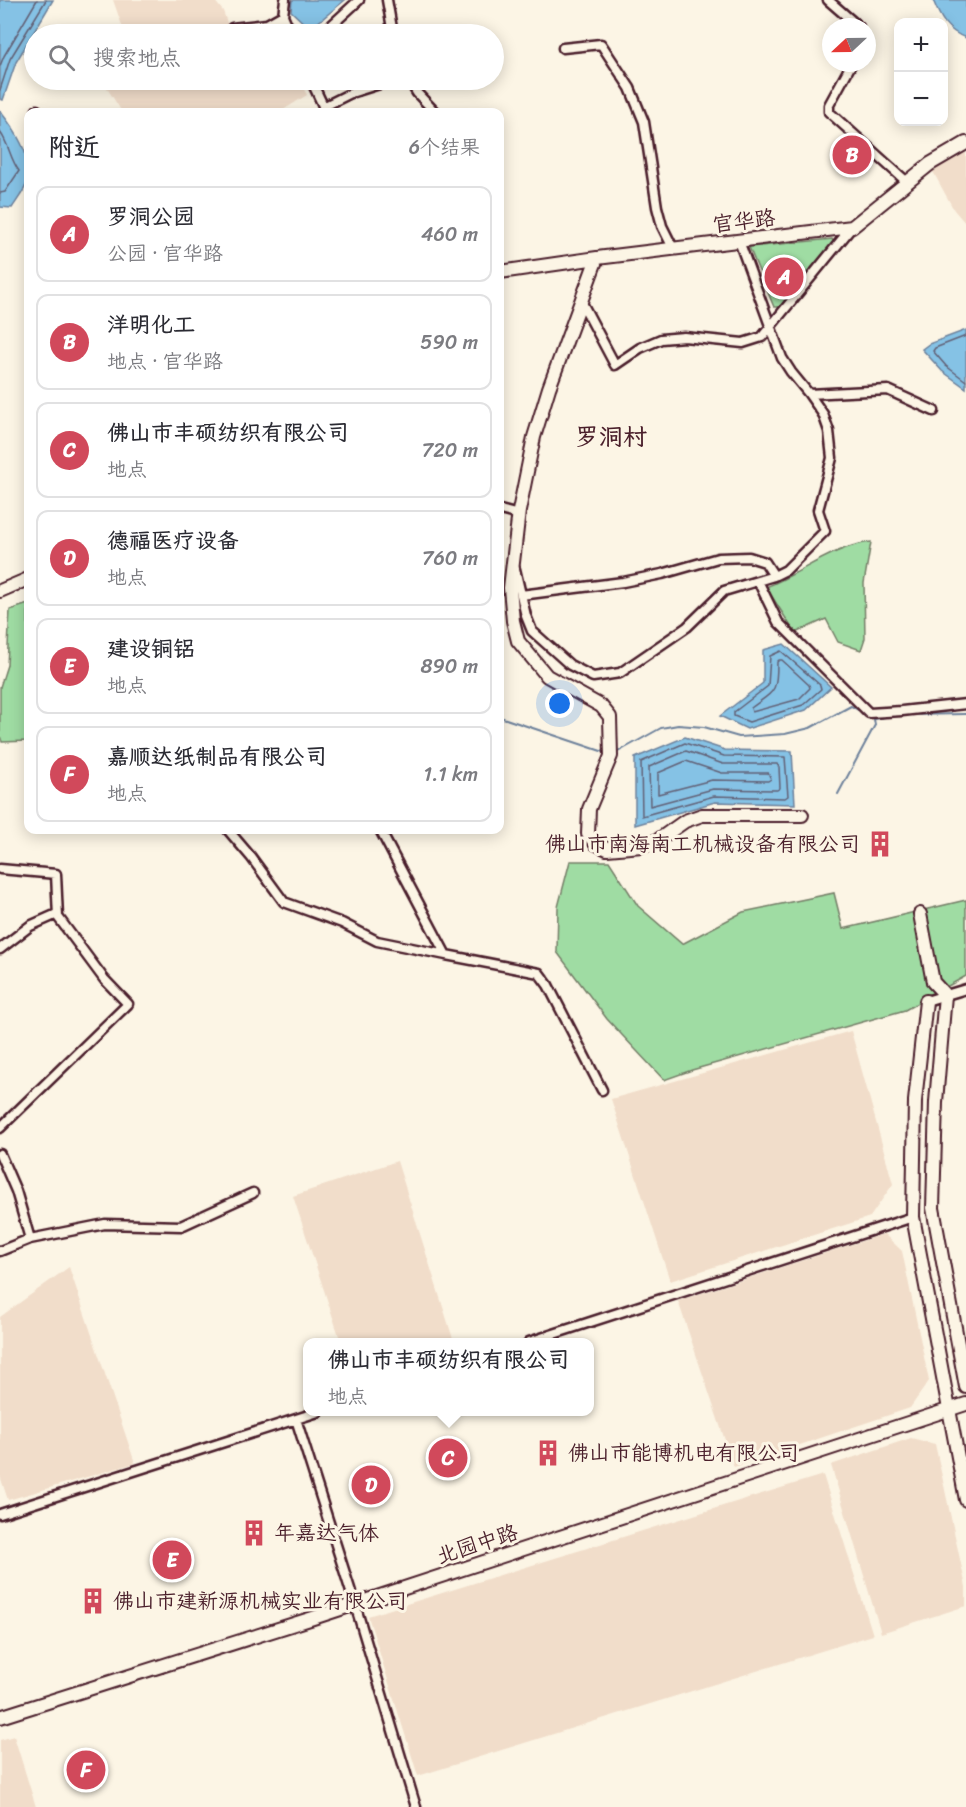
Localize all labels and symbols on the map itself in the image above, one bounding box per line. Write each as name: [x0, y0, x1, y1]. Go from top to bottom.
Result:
north arrow: [822, 18, 876, 72]
pin: B: [832, 132, 872, 178]
street label: 官华路: [710, 198, 778, 244]
pin: A: [764, 254, 804, 300]
district label: 罗洞村: [575, 416, 647, 458]
your location: [545, 689, 574, 718]
place label: 佛山市南海南工机械设备有限公司: [545, 825, 860, 863]
building icon: 佛山市南海南工机械设备有限公司: [865, 829, 895, 859]
place label: 佛山市能博机电有限公司: [568, 1434, 799, 1472]
pin: C: [428, 1436, 468, 1480]
building icon: 佛山市能博机电有限公司: [533, 1438, 563, 1468]
pin: D: [352, 1462, 391, 1508]
street label: 北园中路: [431, 1513, 523, 1575]
place label: 年嘉达气体: [274, 1514, 379, 1552]
building icon: 年嘉达气体: [239, 1518, 269, 1548]
pin: E: [152, 1538, 192, 1582]
place label: 佛山市建新源机械实业有限公司: [113, 1582, 407, 1620]
building icon: 佛山市建新源机械实业有限公司: [78, 1586, 108, 1616]
pin: F: [66, 1748, 106, 1792]

